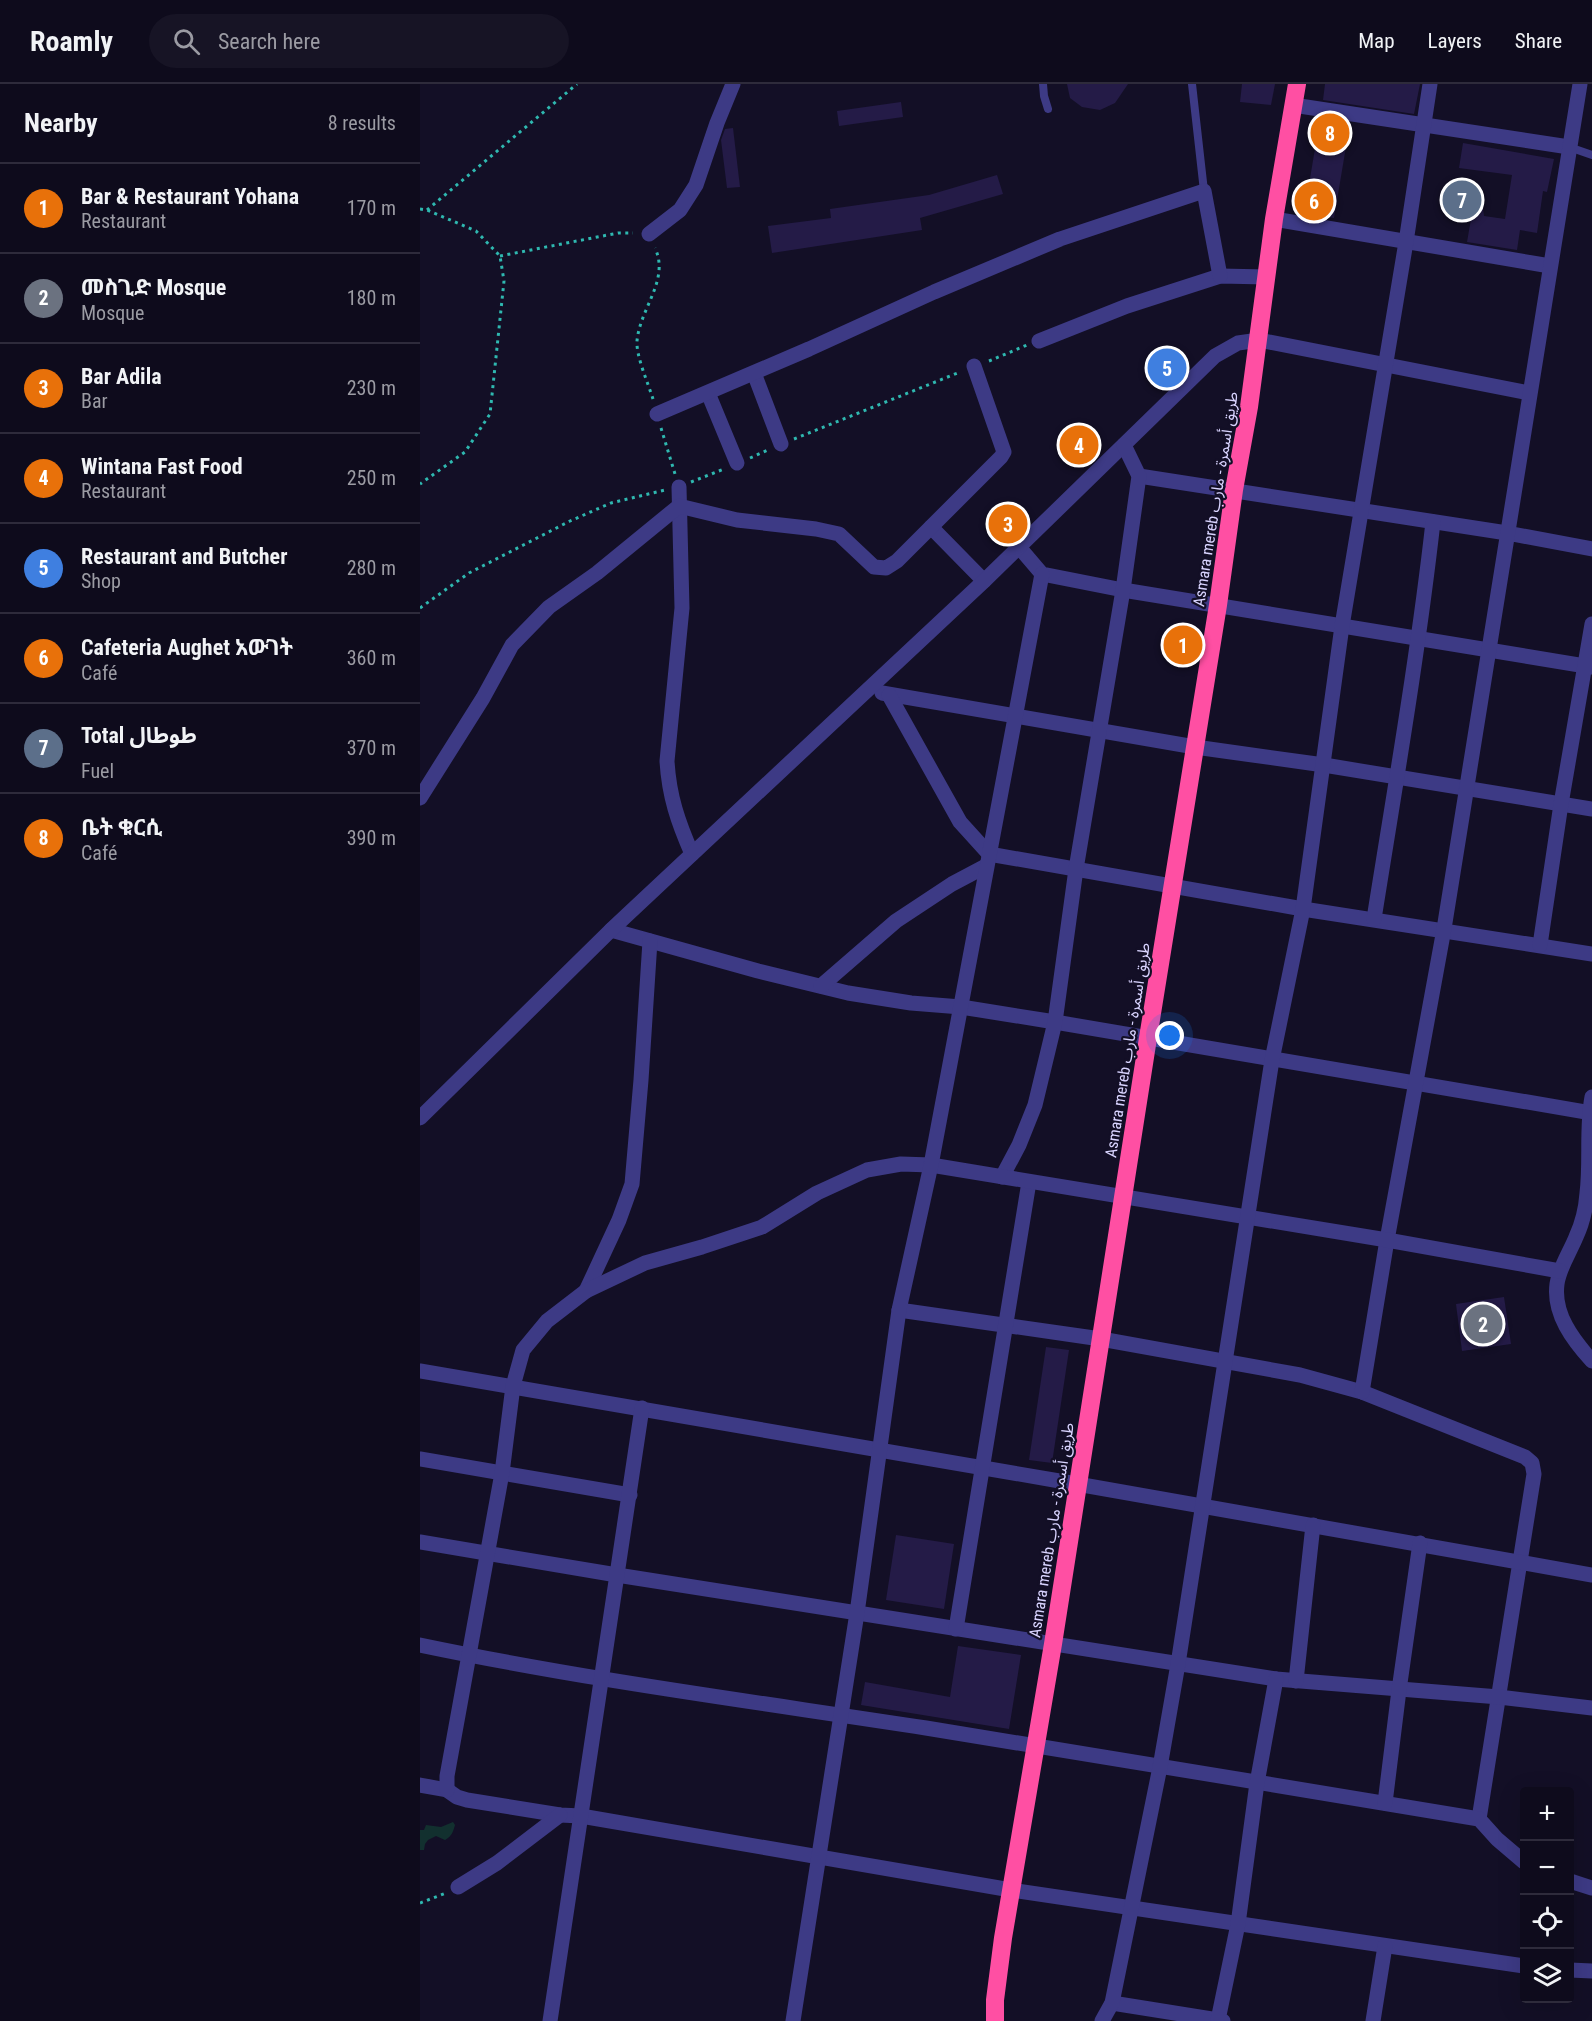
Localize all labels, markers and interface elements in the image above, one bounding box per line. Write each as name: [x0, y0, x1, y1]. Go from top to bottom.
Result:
search box: [149, 14, 569, 68]
text: Roamly: [30, 25, 113, 58]
icon: search: [170, 25, 203, 58]
text: Search here: [218, 29, 320, 54]
text: Map: [1358, 29, 1395, 53]
text: Layers: [1428, 29, 1482, 53]
text: Share: [1515, 29, 1562, 53]
text: Nearby: [24, 108, 98, 138]
pin: 8: [1310, 110, 1350, 156]
text: 8 results: [328, 111, 396, 135]
pin: 6: [1294, 178, 1334, 224]
pin: 7: [1442, 178, 1482, 222]
text: Bar & Restaurant Yohana: [81, 184, 299, 209]
text: 1: [38, 196, 49, 220]
text: 170 m: [347, 196, 396, 220]
text: Restaurant: [81, 209, 166, 233]
text: መስጊድ Mosque: [81, 275, 226, 300]
text: 2: [38, 286, 49, 310]
text: 180 m: [347, 286, 396, 310]
text: Mosque: [81, 301, 144, 325]
pin: 5: [1148, 346, 1186, 390]
text: Bar Adila: [81, 364, 162, 389]
text: 3: [38, 376, 49, 400]
text: 230 m: [347, 376, 396, 400]
text: Bar: [81, 389, 108, 413]
street label: Asmara mereb طريق أسمرة - مارب: [1189, 390, 1243, 608]
pin: 4: [1060, 422, 1098, 468]
text: Wintana Fast Food: [81, 454, 243, 479]
text: 4: [38, 466, 49, 490]
text: 250 m: [347, 466, 396, 490]
text: Restaurant: [81, 479, 166, 503]
pin: 3: [988, 502, 1028, 546]
text: Restaurant and Butcher: [81, 544, 287, 569]
text: 5: [38, 556, 49, 580]
text: 280 m: [347, 556, 396, 580]
text: Shop: [81, 569, 121, 593]
pin: 1: [1164, 622, 1203, 668]
text: Cafeteria Aughet አውገት: [81, 635, 293, 660]
text: 6: [38, 646, 49, 670]
text: 360 m: [347, 646, 396, 670]
text: Café: [81, 661, 117, 685]
text: Total طوطال: [81, 723, 197, 748]
text: 7: [38, 736, 49, 760]
text: 370 m: [347, 736, 396, 760]
text: Fuel: [81, 759, 114, 783]
text: ቤት ቁርሲ: [81, 815, 162, 840]
text: 8: [38, 826, 49, 850]
text: 390 m: [347, 826, 396, 850]
text: Café: [81, 841, 117, 865]
street label: Asmara mereb طريق أسمرة - مارب: [1101, 941, 1155, 1159]
your location: [1155, 1021, 1184, 1050]
pin: 2: [1464, 1302, 1502, 1346]
street label: Asmara mereb طريق أسمرة - مارب: [1025, 1421, 1079, 1639]
map controls: [1520, 1787, 1574, 2003]
button: +: [1520, 1787, 1574, 1841]
button: −: [1520, 1841, 1574, 1895]
button: locate: [1520, 1895, 1574, 1949]
button: layers: [1520, 1949, 1574, 2003]

